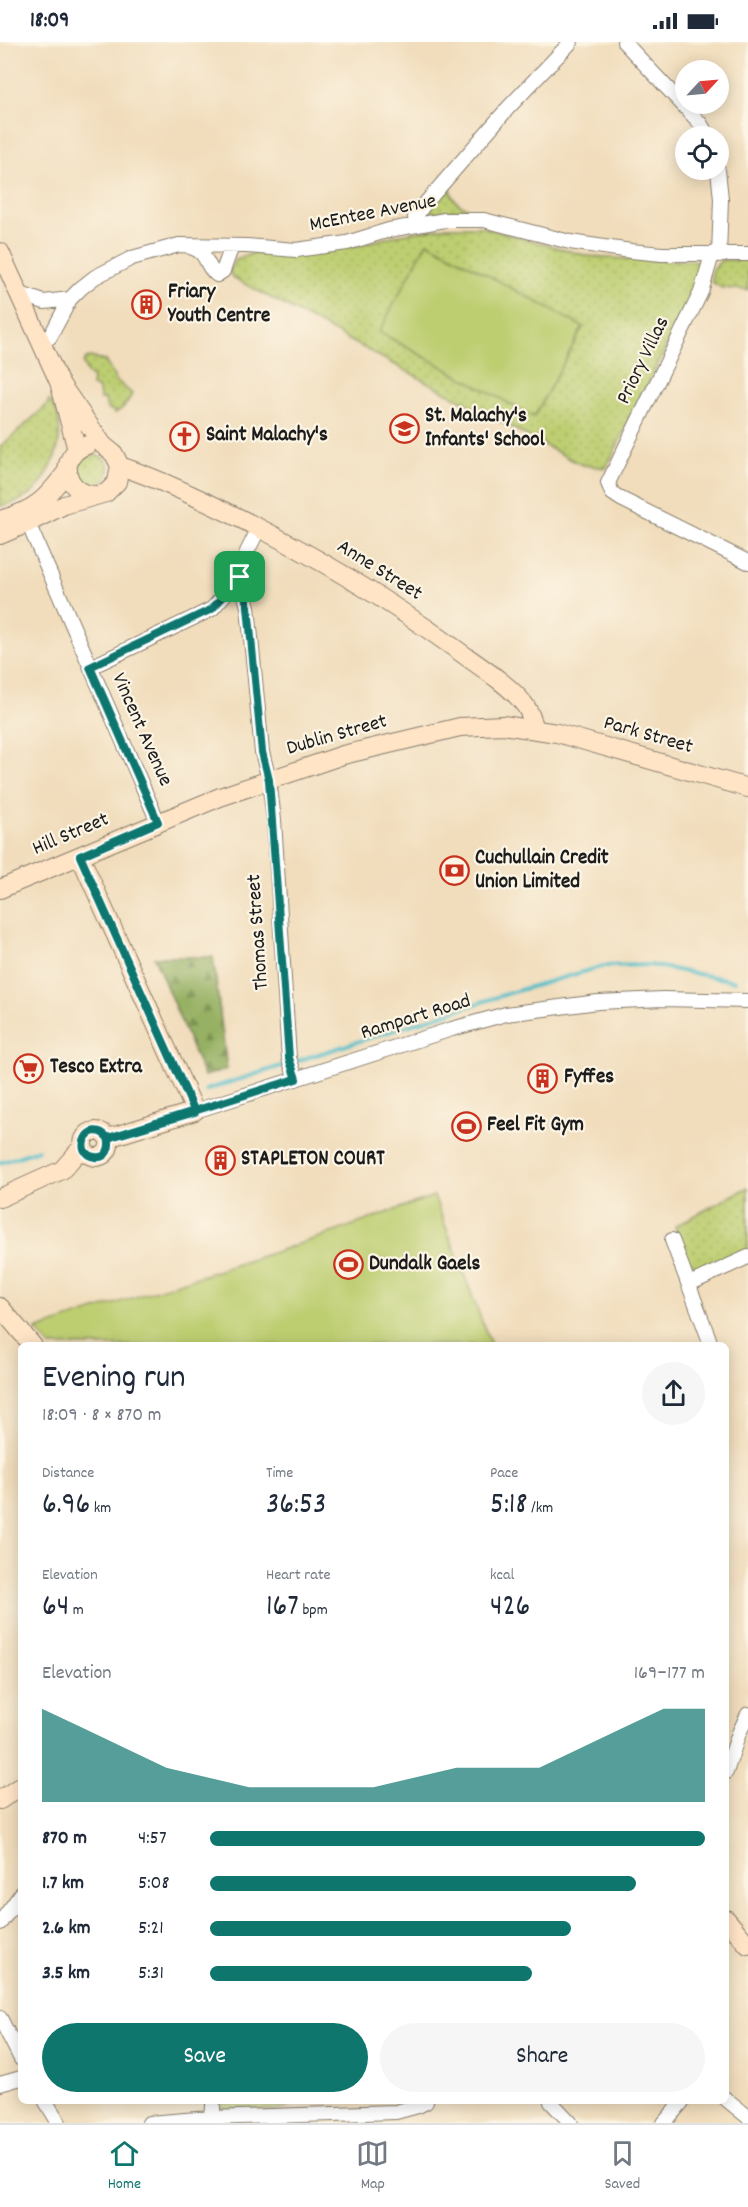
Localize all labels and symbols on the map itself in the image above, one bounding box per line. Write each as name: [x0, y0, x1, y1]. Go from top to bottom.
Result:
north arrow: [675, 60, 729, 114]
street label: McEntee Avenue: [307, 187, 439, 241]
place label: Friary Youth Centre: [167, 278, 270, 332]
building icon: Friary Youth Centre: [131, 289, 163, 321]
street label: Priory Villas: [610, 312, 678, 410]
place label: St. Malachy's Infants' School: [425, 402, 546, 456]
school or university icon: St. Malachy's Infants' School: [388, 413, 420, 445]
church icon: Saint Malachy's: [169, 420, 201, 452]
place label: Saint Malachy's: [206, 421, 328, 451]
street label: Anne Street: [330, 533, 428, 609]
pin: [214, 551, 265, 602]
street label: Vincent Avenue: [103, 669, 179, 791]
street label: Dublin Street: [283, 707, 391, 765]
street label: Park Street: [600, 709, 696, 763]
street label: Hill Street: [28, 805, 114, 865]
place label: Cuchullain Credit Union Limited: [475, 844, 609, 898]
bank icon: Cuchullain Credit Union Limited: [438, 855, 470, 887]
street label: Thomas Street: [240, 873, 278, 991]
street label: Rampart Road: [357, 987, 475, 1049]
supermarket icon: Tesco Extra: [13, 1052, 45, 1084]
place label: Tesco Extra: [50, 1053, 143, 1083]
building icon: Fyffes: [527, 1062, 559, 1094]
place label: Fyffes: [564, 1063, 614, 1093]
sports icon: Feel Fit Gym: [450, 1110, 482, 1142]
place label: Feel Fit Gym: [487, 1111, 584, 1141]
building icon: STAPLETON COURT: [204, 1144, 236, 1176]
place label: STAPLETON COURT: [241, 1145, 385, 1175]
sports icon: Dundalk Gaels: [332, 1249, 364, 1281]
place label: Dundalk Gaels: [369, 1250, 480, 1280]

